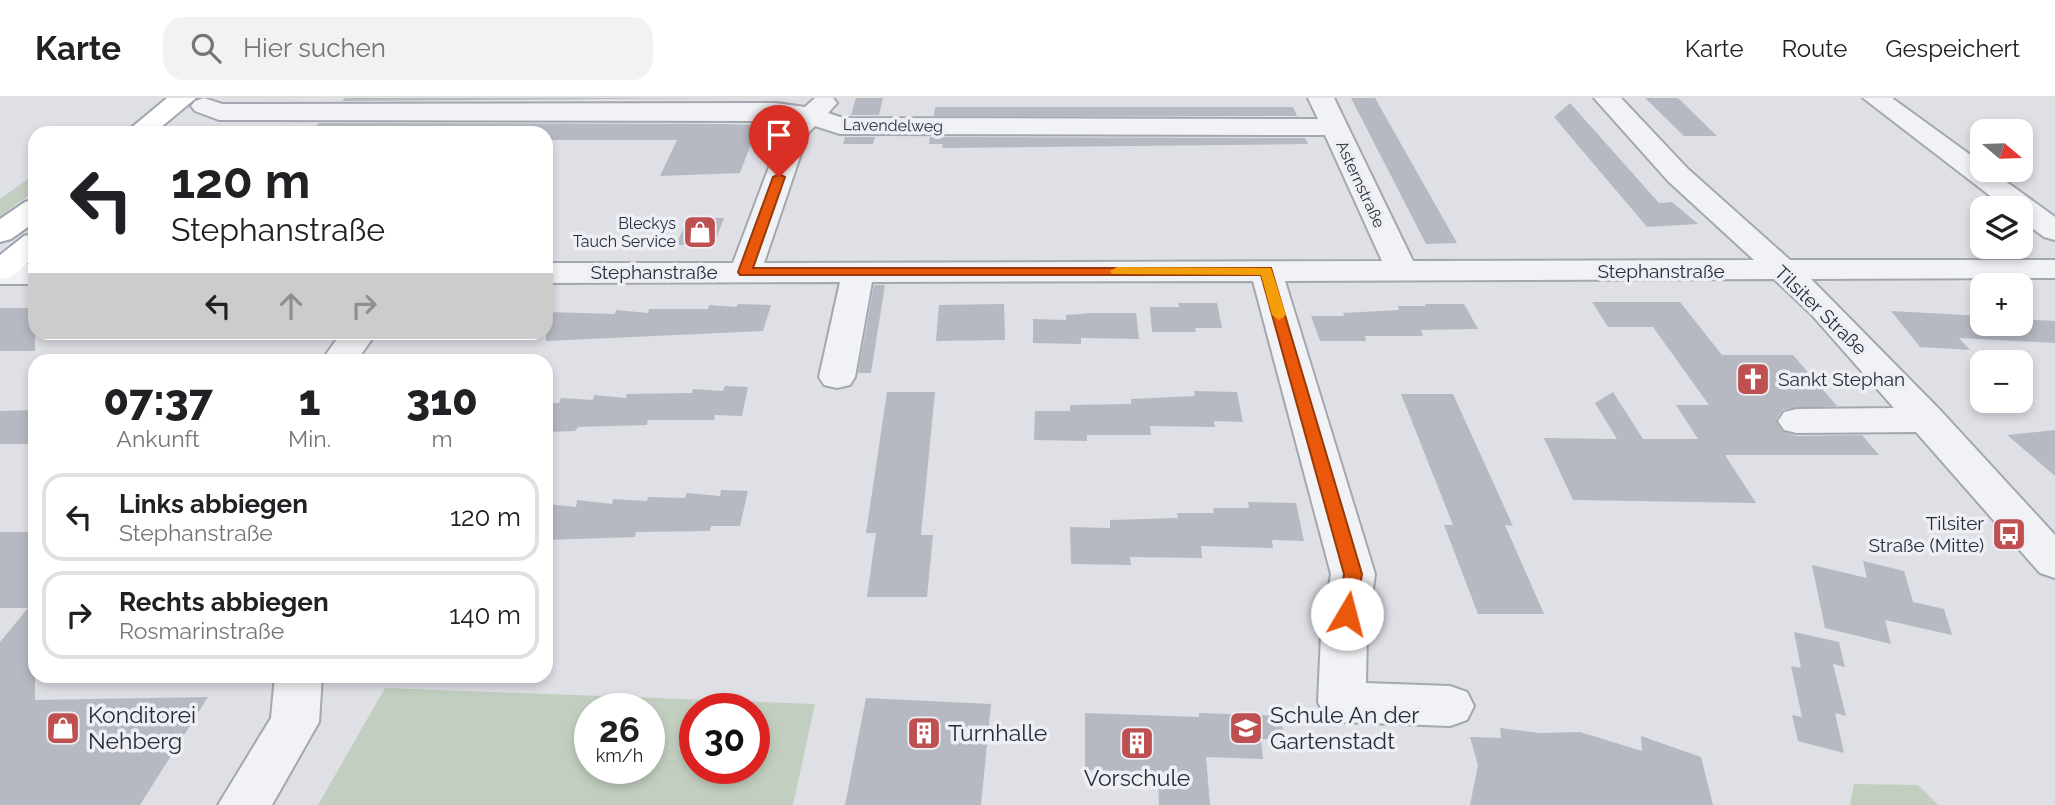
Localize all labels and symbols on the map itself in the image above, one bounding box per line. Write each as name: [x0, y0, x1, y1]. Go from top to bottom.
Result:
pin: [749, 105, 809, 177]
street label: Lavendelweg: [843, 115, 943, 136]
north arrow: [1970, 119, 2034, 182]
street label: Asternstraße: [1332, 138, 1389, 231]
shop icon: Bleckys Tauch Service: [681, 213, 719, 251]
place label: Bleckys Tauch Service: [573, 214, 676, 251]
street label: Stephanstraße: [1597, 260, 1725, 282]
street label: Stephanstraße: [590, 261, 718, 283]
street label: Tilsiter Straße: [1771, 261, 1871, 359]
church icon: Sankt Stephan: [1734, 360, 1772, 398]
place label: Sankt Stephan: [1778, 368, 1905, 390]
place label: Tilsiter Straße (Mitte): [1868, 512, 1984, 556]
bus stop icon: Tilsiter Straße (Mitte): [1990, 515, 2028, 553]
position arrow: [1310, 577, 1384, 651]
speed limit sign: 30: [679, 693, 770, 784]
place label: Konditorei Nehberg: [88, 701, 196, 754]
place label: Schule An der Gartenstadt: [1270, 701, 1419, 754]
shop icon: Konditorei Nehberg: [44, 709, 82, 747]
school or university icon: Schule An der Gartenstadt: [1227, 709, 1265, 747]
building icon: Turnhalle: [905, 714, 943, 752]
place label: Turnhalle: [948, 719, 1047, 746]
building icon: Vorschule: [1118, 724, 1156, 762]
place label: Vorschule: [1084, 764, 1190, 791]

